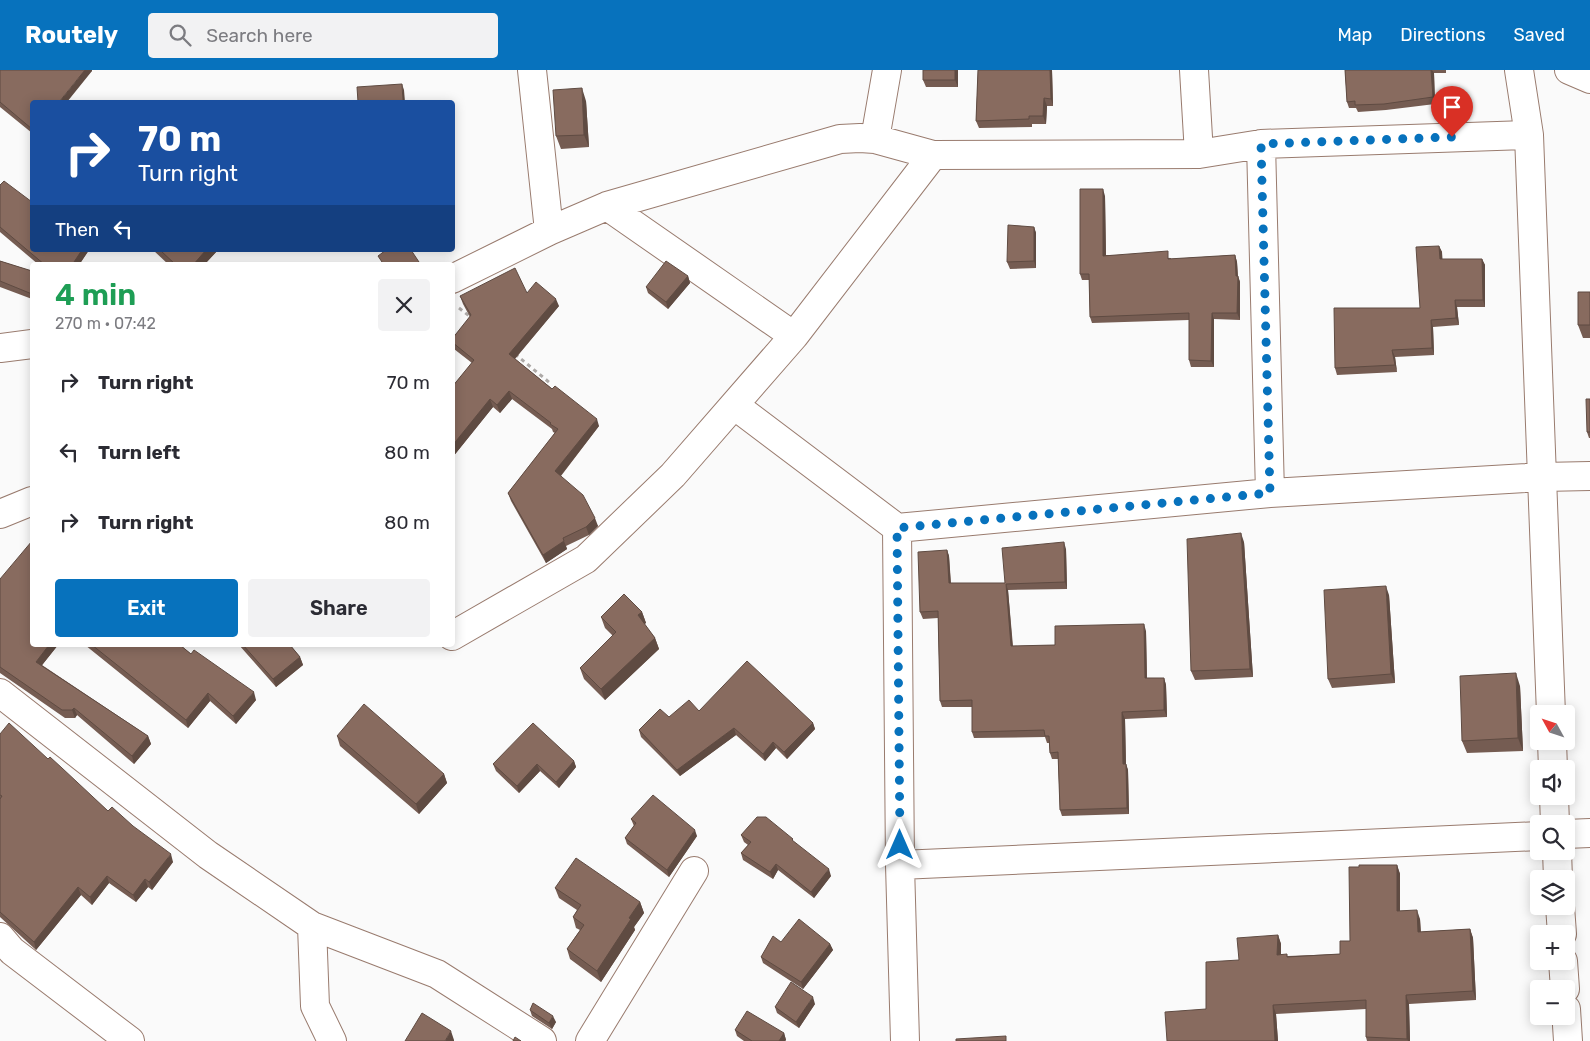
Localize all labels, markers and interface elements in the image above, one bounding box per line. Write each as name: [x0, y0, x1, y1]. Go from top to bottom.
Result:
search box: [148, 13, 498, 58]
text: Routely: [25, 21, 118, 49]
icon: search: [166, 21, 194, 49]
text: Search here: [206, 24, 313, 47]
text: Map: [1337, 24, 1372, 46]
text: Directions: [1400, 24, 1486, 46]
text: Saved: [1514, 24, 1565, 46]
pin: [1431, 86, 1473, 137]
icon: arrive: [1438, 93, 1466, 121]
text: 70 m: [138, 118, 221, 160]
icon: right: [55, 120, 120, 185]
text: Turn right: [138, 160, 238, 187]
icon: left: [109, 215, 137, 243]
text: Then: [55, 218, 99, 241]
text: 4 min: [55, 277, 136, 313]
button: close: [378, 279, 430, 331]
text: 270 m · 07:42: [55, 314, 156, 333]
icon: right: [55, 368, 83, 396]
text: Turn right: [98, 371, 193, 394]
text: 70 m: [387, 371, 430, 394]
icon: left: [55, 438, 83, 466]
text: Turn left: [98, 441, 180, 464]
text: 80 m: [384, 441, 430, 464]
icon: right: [55, 508, 83, 536]
text: Turn right: [98, 511, 193, 534]
text: 80 m: [384, 511, 430, 534]
button: Exit: [55, 579, 238, 637]
button: Share: [248, 579, 430, 637]
north arrow: [1530, 705, 1575, 750]
map controls: [1530, 705, 1575, 1025]
button: sound: [1530, 760, 1575, 805]
button: search: [1530, 815, 1575, 860]
position arrow: [873, 818, 925, 870]
button: layers: [1530, 870, 1575, 915]
button: +: [1530, 925, 1575, 970]
button: −: [1530, 980, 1575, 1025]

